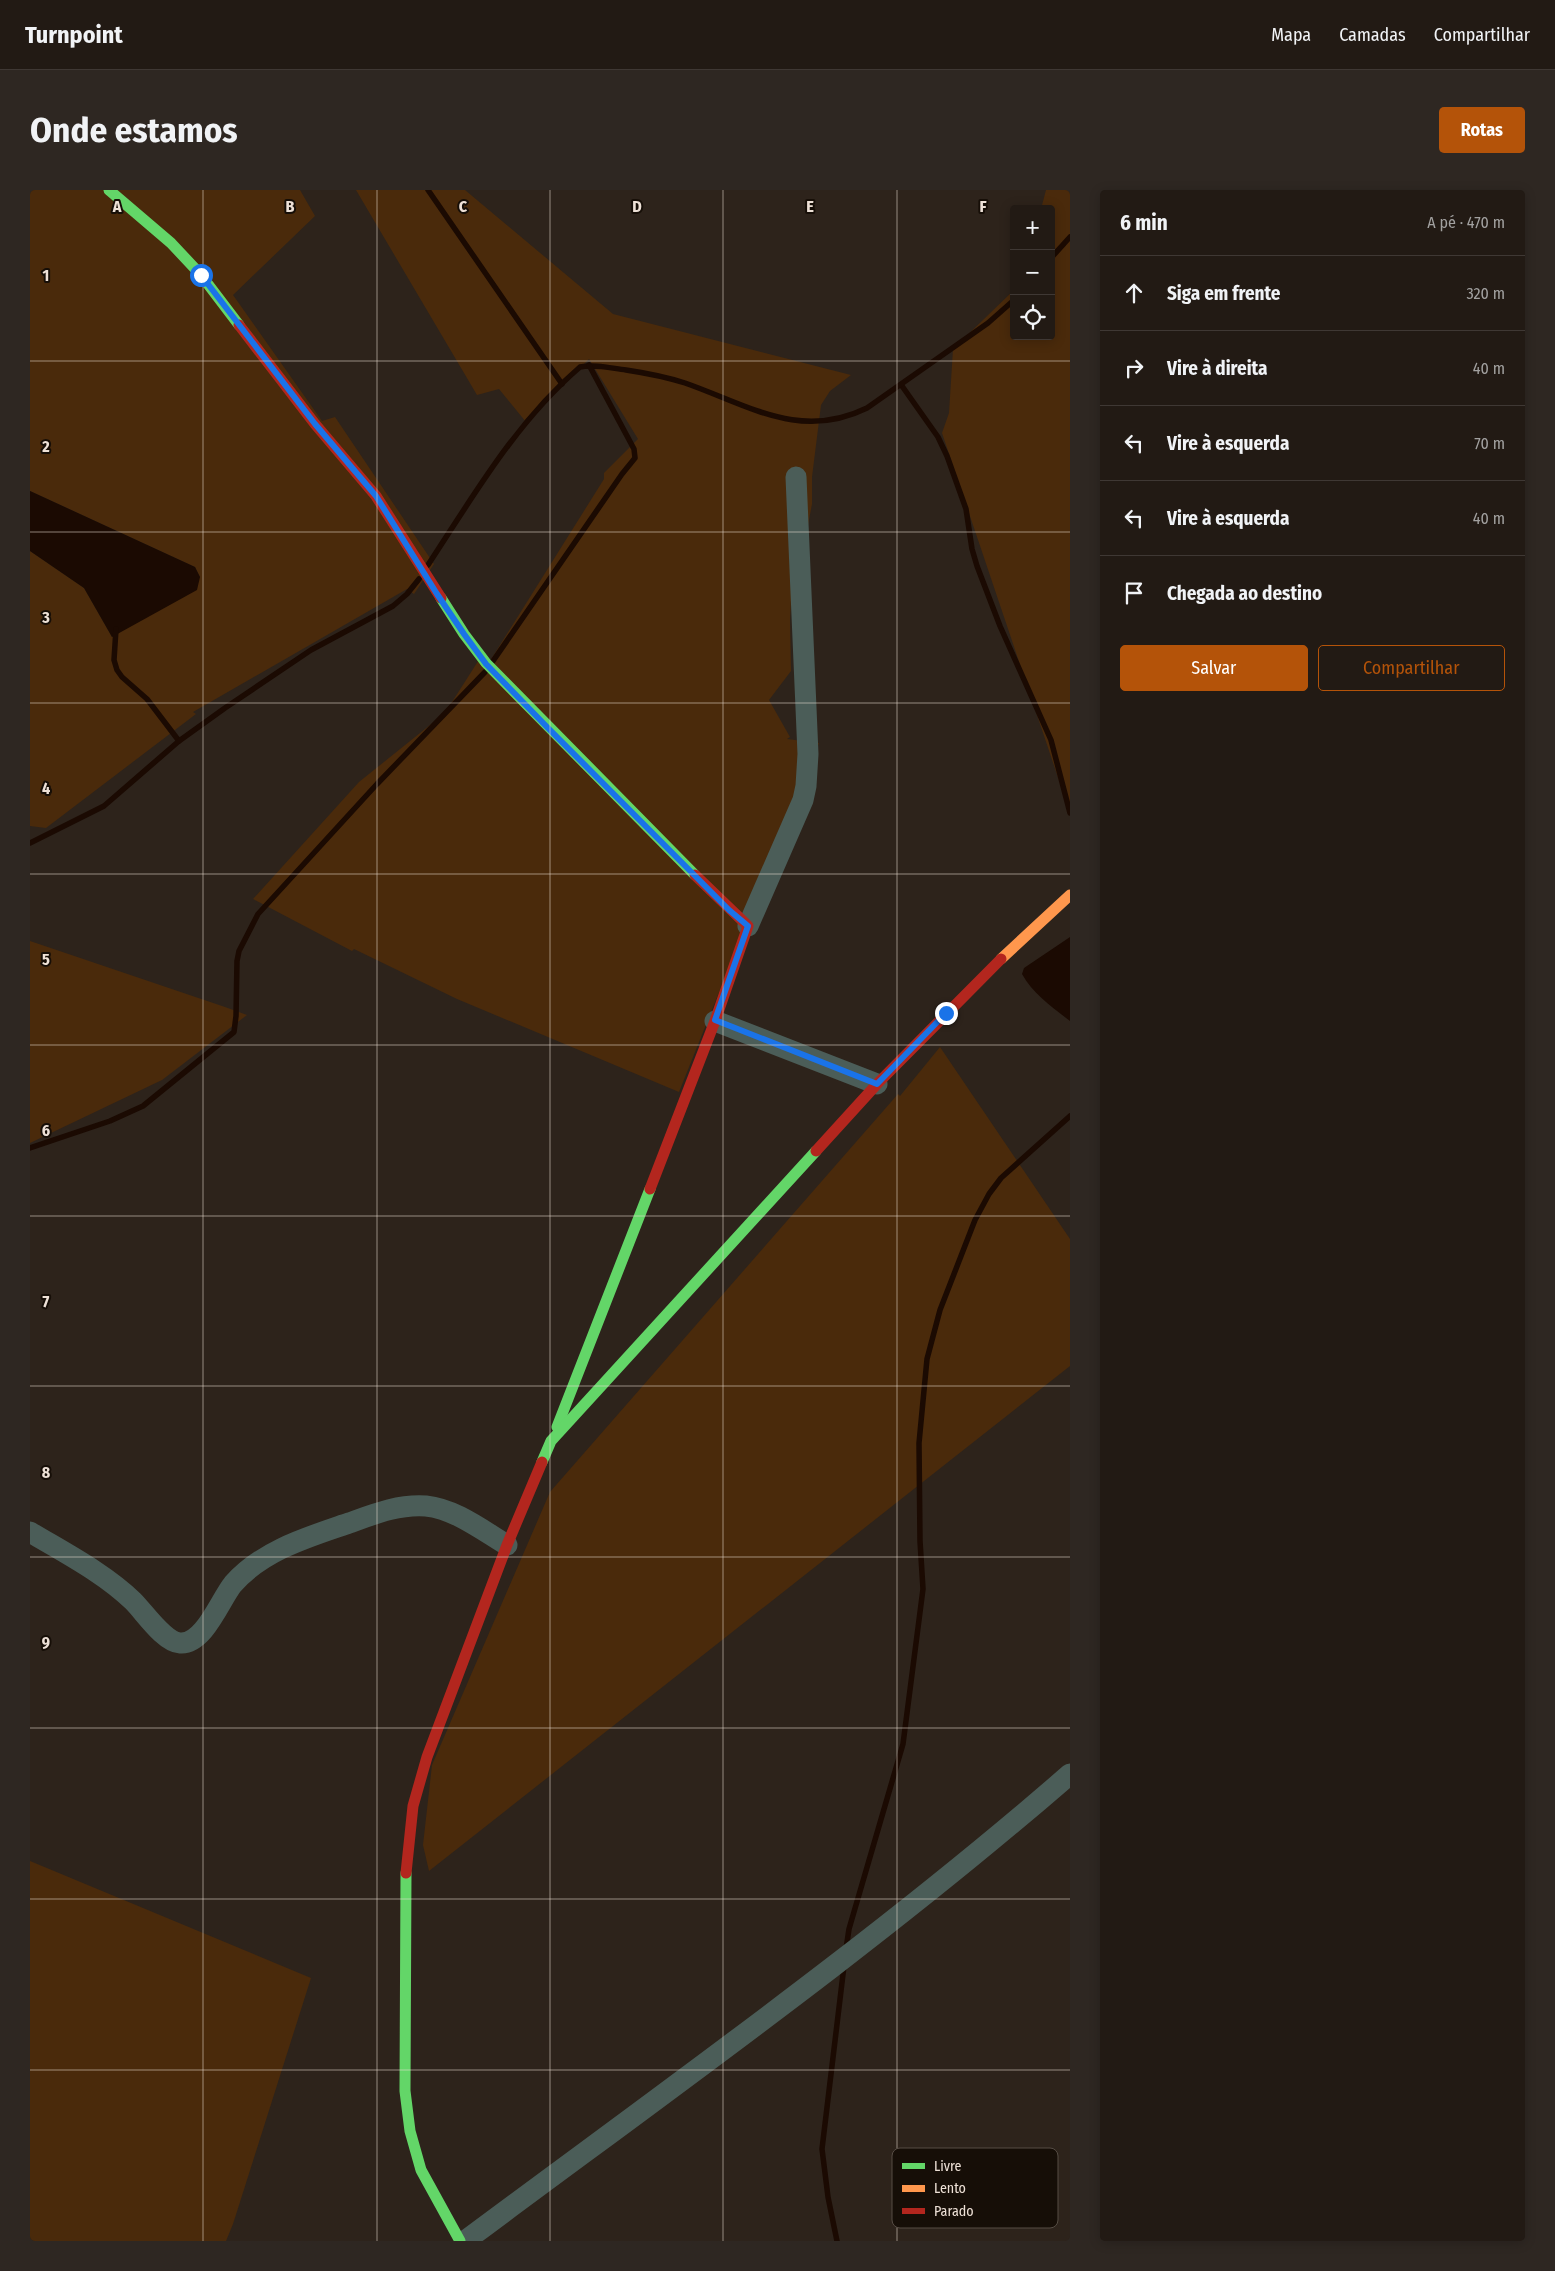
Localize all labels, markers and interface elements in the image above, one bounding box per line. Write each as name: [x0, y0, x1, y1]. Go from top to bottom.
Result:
text: Turnpoint: [25, 21, 123, 49]
text: Mapa: [1271, 24, 1311, 46]
text: Camadas: [1339, 24, 1406, 46]
text: Compartilhar: [1434, 24, 1530, 46]
button: Rotas: [1439, 107, 1525, 153]
text: Onde estamos: [30, 109, 238, 151]
text: A: [112, 197, 122, 216]
text: B: [286, 197, 295, 216]
text: C: [459, 197, 468, 216]
text: D: [632, 197, 642, 216]
text: E: [806, 197, 814, 216]
text: F: [979, 197, 987, 216]
map controls: [1010, 205, 1055, 340]
button: +: [1010, 205, 1055, 250]
text: 6 min: [1120, 210, 1168, 236]
text: A pé · 470 m: [1427, 213, 1505, 232]
button: −: [1010, 250, 1055, 295]
route start: [190, 264, 213, 287]
text: 1: [43, 266, 49, 285]
icon: ahead: [1120, 279, 1148, 307]
text: Siga em frente: [1167, 282, 1281, 305]
text: 320 m: [1466, 284, 1505, 303]
button: locate: [1010, 295, 1055, 340]
icon: right: [1120, 354, 1148, 382]
text: Vire à direita: [1167, 357, 1268, 380]
text: 40 m: [1473, 359, 1505, 378]
icon: left: [1120, 429, 1148, 457]
text: Vire à esquerda: [1167, 432, 1289, 455]
text: 70 m: [1474, 434, 1505, 453]
text: 2: [41, 437, 50, 456]
icon: left: [1120, 504, 1148, 532]
text: Vire à esquerda: [1167, 507, 1289, 530]
text: 40 m: [1473, 509, 1505, 528]
icon: arrive: [1120, 579, 1148, 607]
text: Chegada ao destino: [1167, 582, 1322, 605]
text: 3: [41, 608, 50, 627]
button: Salvar: [1120, 645, 1308, 691]
button: Compartilhar: [1318, 645, 1505, 691]
text: 4: [42, 779, 50, 798]
text: 5: [42, 950, 50, 969]
route end: [935, 1002, 958, 1025]
text: 6: [42, 1121, 50, 1140]
text: 7: [43, 1292, 50, 1311]
text: 8: [42, 1463, 51, 1482]
text: 9: [42, 1633, 50, 1652]
legend: [892, 2148, 1058, 2228]
text: Livre: [934, 2158, 961, 2175]
text: Lento: [934, 2180, 966, 2197]
text: Parado: [934, 2203, 974, 2220]

